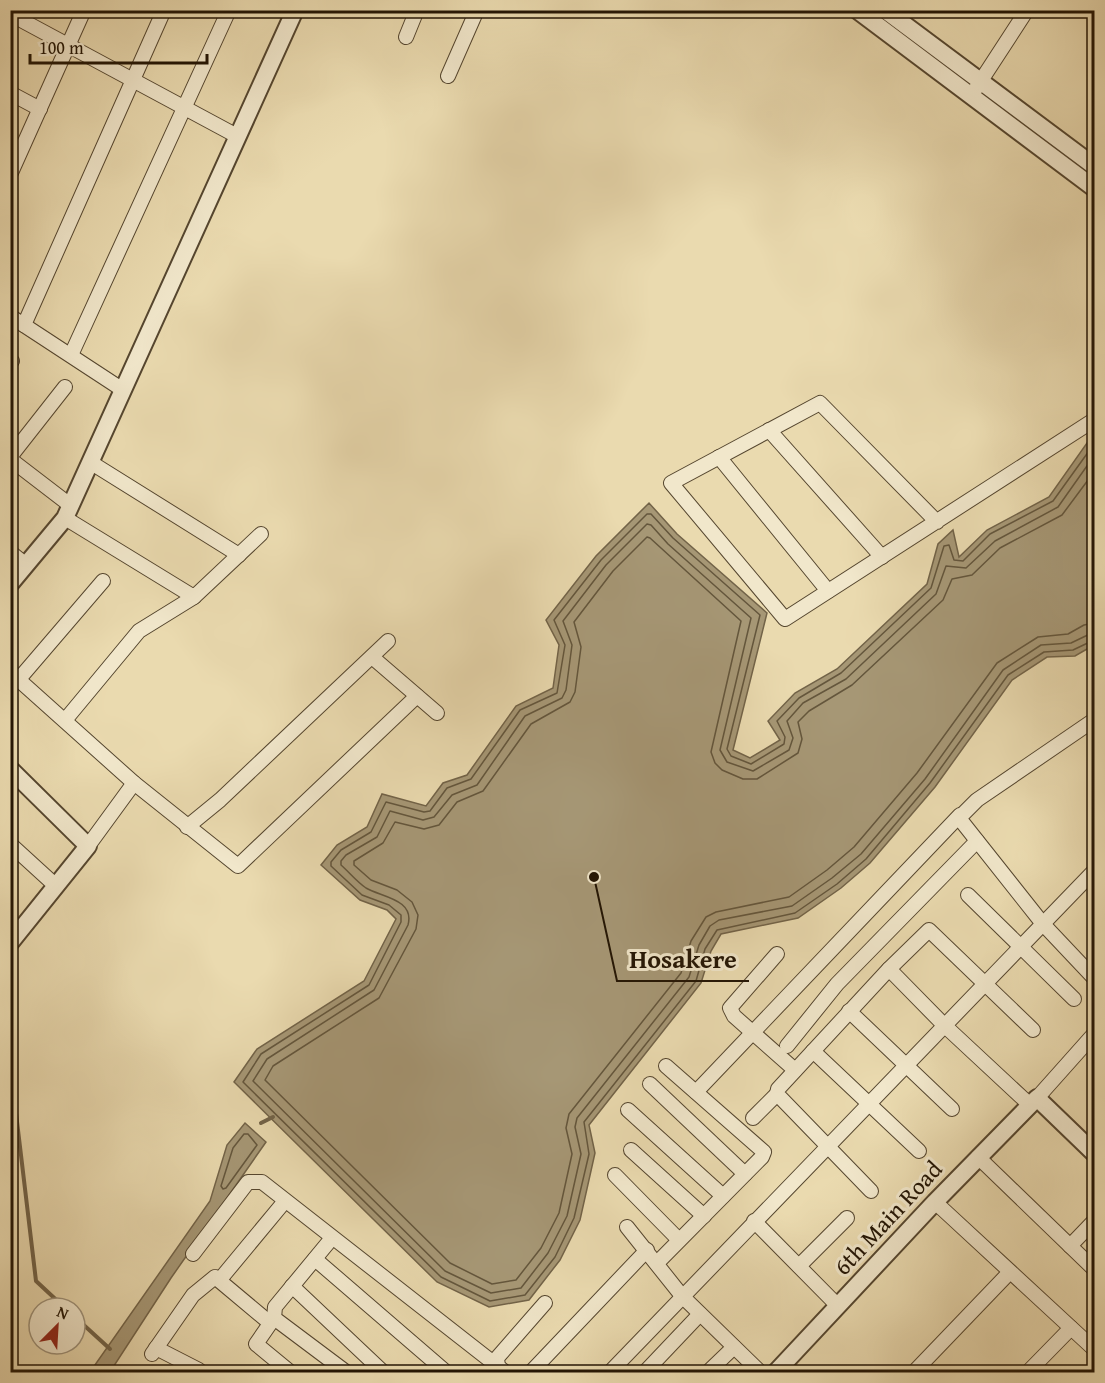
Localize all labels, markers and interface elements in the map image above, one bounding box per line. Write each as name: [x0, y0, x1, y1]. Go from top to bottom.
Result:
scale bar: [30, 27, 207, 65]
text: 100 m: [39, 34, 84, 61]
callout: Hosakere: [617, 937, 749, 981]
text: Hosakere: [629, 939, 737, 978]
street label: 6th Main Road: [825, 1152, 950, 1283]
north arrow: [27, 1296, 87, 1356]
text: N: [53, 1299, 73, 1326]

